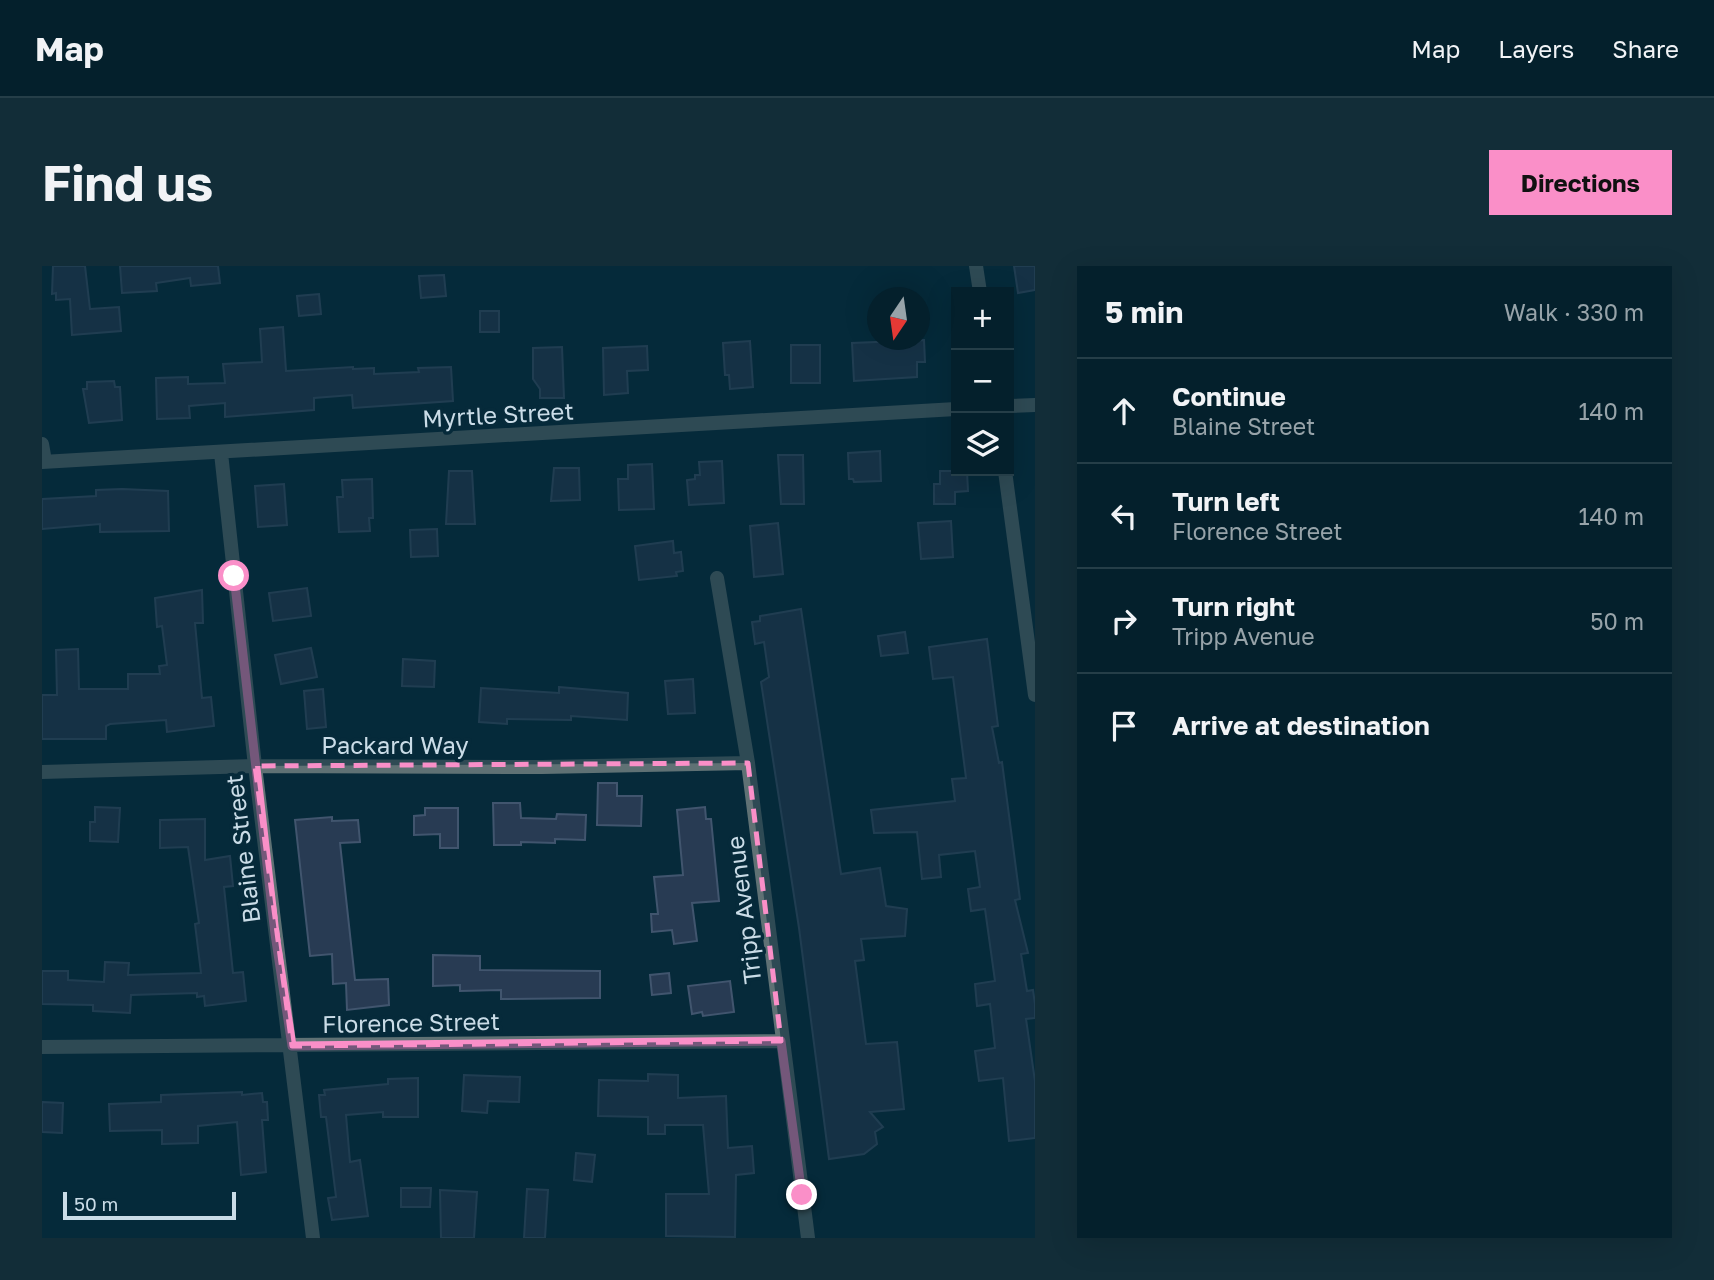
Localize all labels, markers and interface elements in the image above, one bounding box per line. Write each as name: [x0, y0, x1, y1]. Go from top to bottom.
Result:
text: Map: [35, 29, 104, 68]
text: Map: [1411, 34, 1460, 63]
text: Layers: [1498, 34, 1574, 63]
text: Share: [1612, 34, 1679, 63]
button: Directions: [1489, 150, 1672, 215]
text: Find us: [42, 153, 213, 212]
north arrow: [867, 287, 930, 350]
map controls: [951, 287, 1014, 476]
button: +: [951, 287, 1014, 350]
text: 5 min: [1105, 294, 1183, 330]
text: Walk · 330 m: [1504, 298, 1644, 326]
button: −: [951, 350, 1014, 413]
text: Continue: [1172, 381, 1286, 412]
icon: ahead: [1105, 392, 1143, 430]
street label: Myrtle Street: [421, 396, 575, 432]
text: 140 m: [1578, 397, 1644, 425]
text: Blaine Street: [1172, 412, 1315, 440]
button: layers: [951, 413, 1014, 476]
text: Turn left: [1172, 486, 1280, 517]
icon: left: [1105, 497, 1143, 535]
text: 140 m: [1578, 502, 1644, 530]
text: Florence Street: [1172, 517, 1343, 545]
route start: [218, 560, 249, 591]
text: Turn right: [1172, 591, 1295, 622]
icon: right: [1105, 602, 1143, 640]
text: 50 m: [1590, 607, 1644, 635]
text: Tripp Avenue: [1172, 622, 1315, 650]
icon: arrive: [1105, 707, 1143, 745]
text: Arrive at destination: [1172, 710, 1430, 741]
street label: Packard Way: [321, 730, 469, 759]
street label: Blaine Street: [218, 773, 266, 925]
street label: Tripp Avenue: [720, 834, 766, 986]
street label: Florence Street: [322, 1006, 500, 1038]
route end: [786, 1179, 817, 1210]
scale bar: [63, 1189, 236, 1221]
text: 50 m: [74, 1192, 118, 1215]

